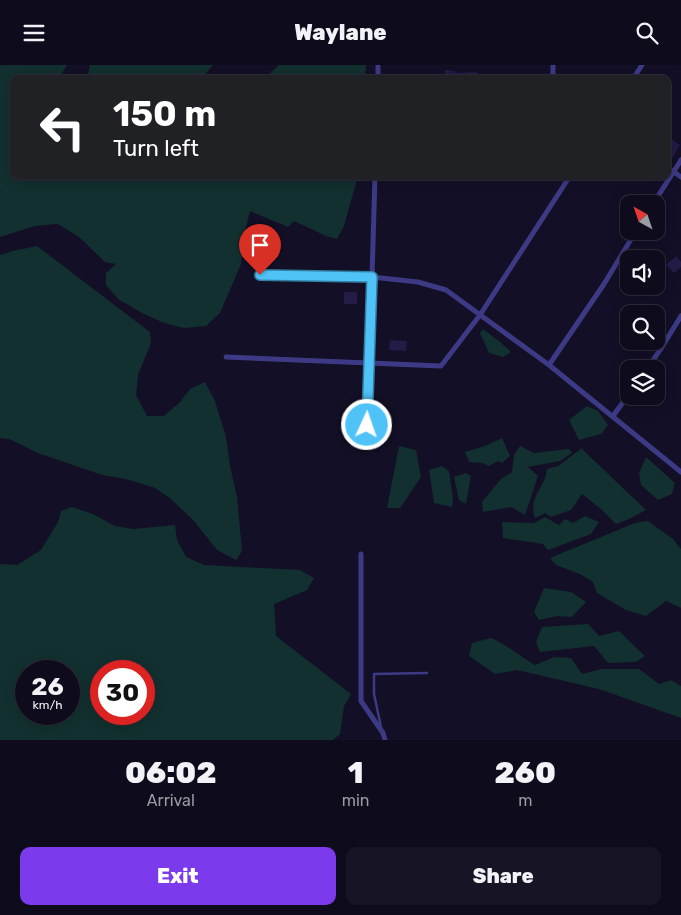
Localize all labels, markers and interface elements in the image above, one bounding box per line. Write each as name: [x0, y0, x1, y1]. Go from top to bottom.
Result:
icon: menu: [20, 19, 48, 47]
text: Waylane: [294, 19, 387, 46]
icon: search: [633, 19, 661, 47]
text: 150 m: [113, 93, 216, 135]
icon: left: [30, 95, 95, 160]
text: Turn left: [113, 135, 199, 162]
north arrow: [620, 195, 665, 240]
map controls: [620, 195, 665, 405]
pin: [239, 224, 281, 275]
icon: arrive: [246, 231, 274, 259]
button: sound: [620, 250, 665, 295]
button: search: [620, 305, 665, 350]
button: layers: [620, 360, 665, 405]
position arrow: [340, 398, 392, 450]
speed limit sign: 30: [90, 660, 155, 725]
text: 26: [31, 672, 64, 701]
text: km/h: [33, 698, 62, 712]
text: 06:02: [125, 755, 217, 791]
text: 1: [348, 755, 363, 791]
text: 260: [495, 755, 556, 791]
text: Arrival: [147, 791, 195, 810]
text: min: [342, 791, 369, 810]
text: m: [518, 791, 532, 810]
button: Exit: [20, 847, 336, 905]
button: Share: [346, 847, 661, 905]

